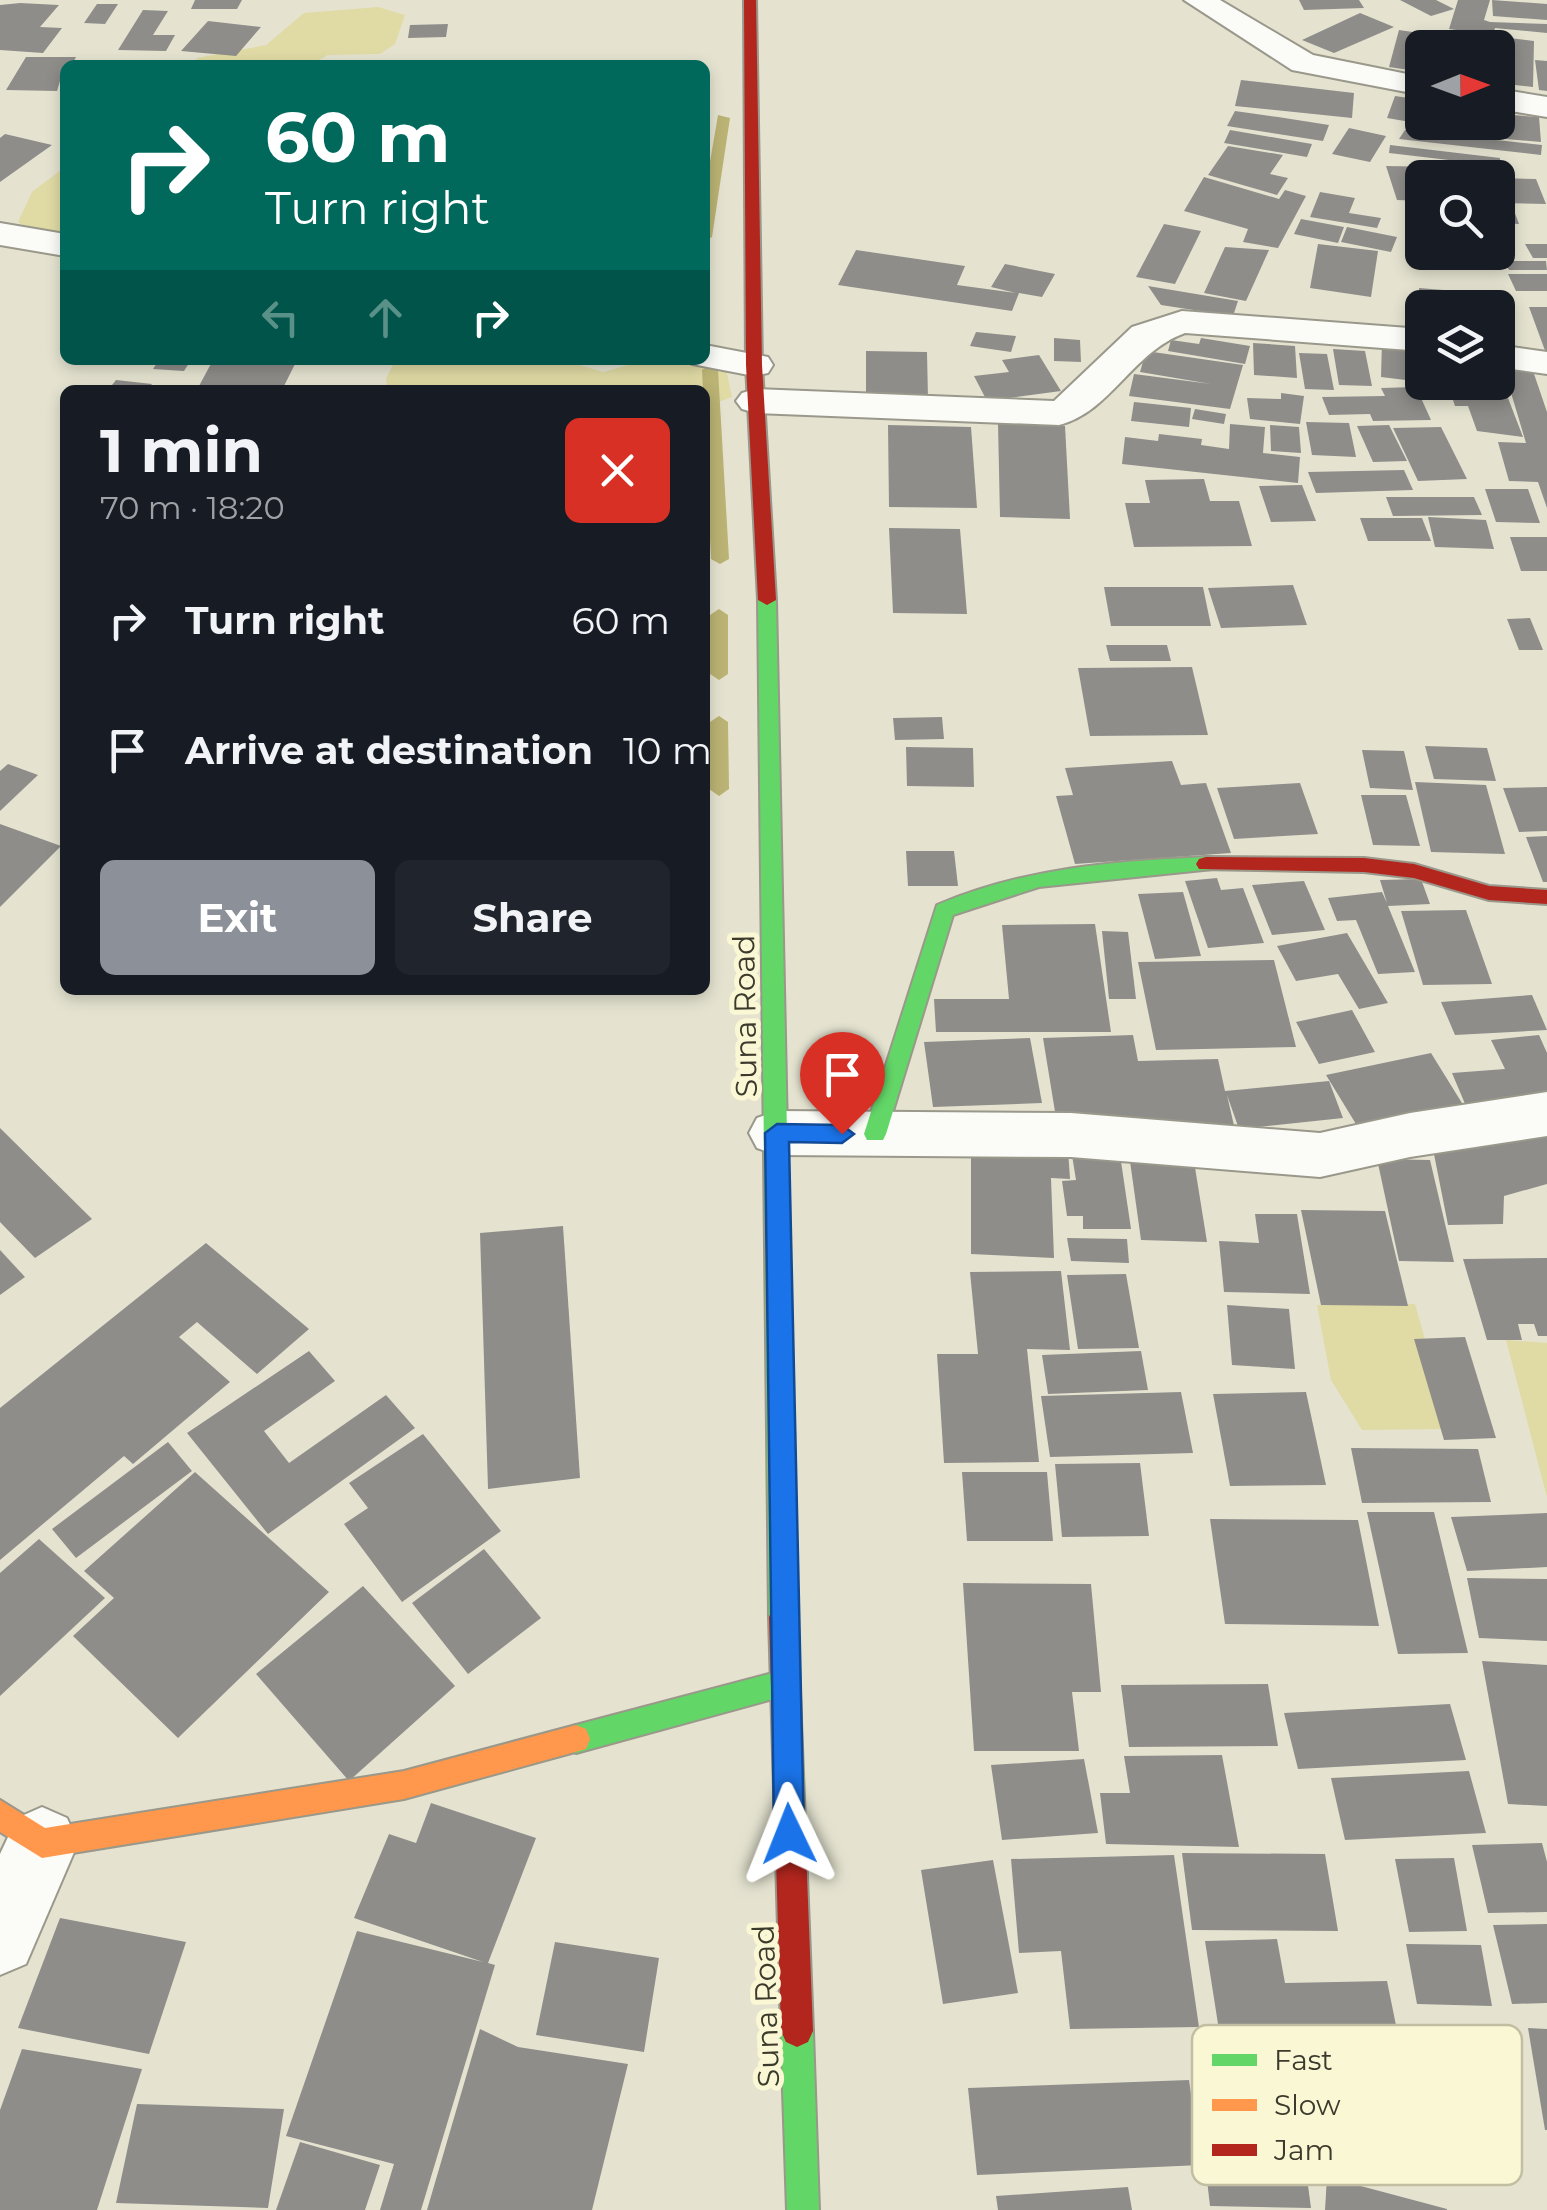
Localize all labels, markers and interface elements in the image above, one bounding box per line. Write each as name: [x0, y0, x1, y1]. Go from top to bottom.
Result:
north arrow: [1405, 30, 1515, 140]
map controls: [1405, 30, 1515, 400]
text: 60 m: [265, 94, 450, 180]
icon: right: [100, 100, 230, 230]
button: search: [1405, 160, 1515, 270]
text: Turn right: [265, 180, 490, 235]
icon: left: [253, 290, 308, 345]
icon: ahead: [358, 290, 413, 345]
icon: right: [463, 290, 518, 345]
button: layers: [1405, 290, 1515, 400]
text: 1 min: [100, 414, 263, 487]
button: close: [565, 418, 670, 523]
text: 70 m · 18:20: [100, 488, 285, 527]
icon: right: [100, 593, 155, 648]
text: Turn right: [185, 597, 384, 644]
text: 60 m: [571, 597, 670, 644]
icon: arrive: [100, 723, 155, 778]
text: Arrive at destination: [185, 727, 593, 774]
text: 10 m: [623, 727, 712, 774]
button: Exit: [100, 860, 375, 975]
button: Share: [395, 860, 670, 975]
street label: Suna Road: [725, 934, 765, 1098]
pin: [800, 1032, 885, 1135]
icon: arrive: [815, 1047, 870, 1102]
position arrow: [737, 1782, 841, 1886]
street label: Suna Road: [745, 1924, 787, 2088]
legend: [1192, 2025, 1522, 2185]
text: Fast: [1274, 2043, 1333, 2077]
text: Slow: [1274, 2088, 1341, 2122]
text: Jam: [1273, 2133, 1334, 2167]

